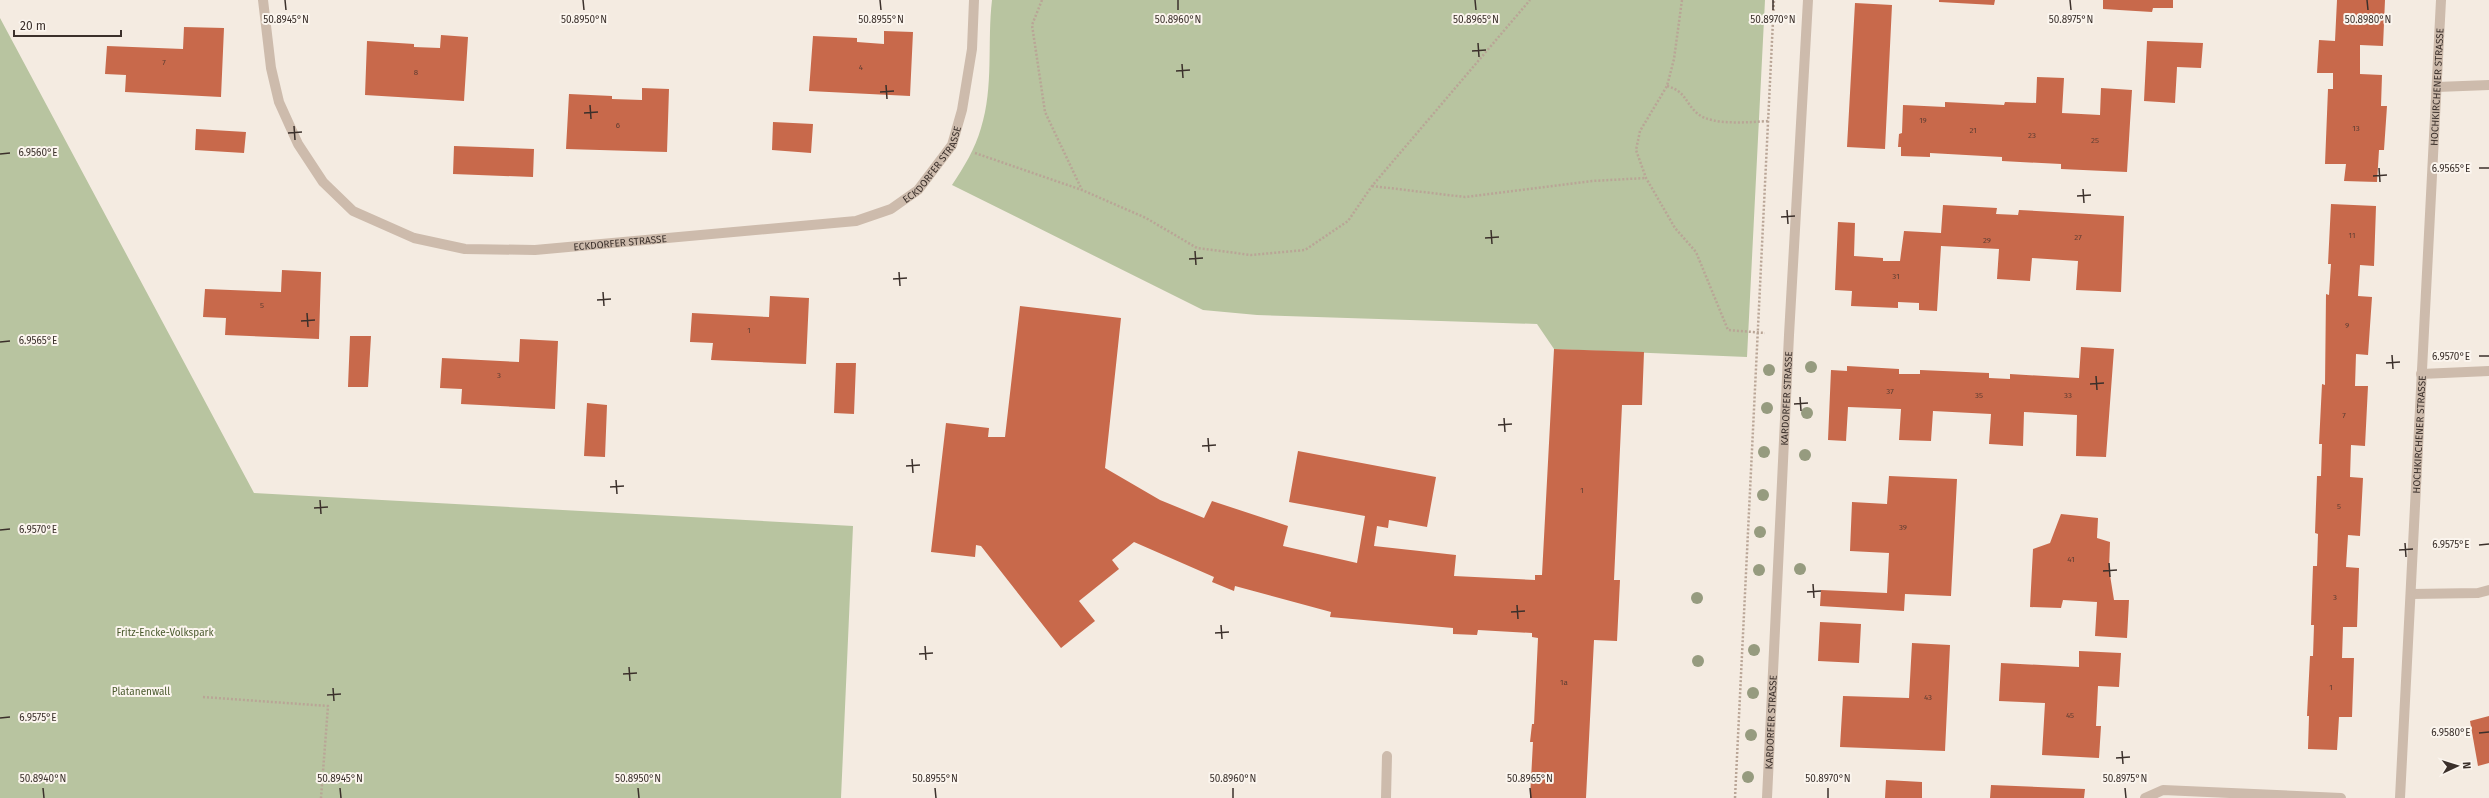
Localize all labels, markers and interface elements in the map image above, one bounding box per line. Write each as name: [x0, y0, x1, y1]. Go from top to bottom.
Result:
scale bar: [14, 12, 121, 38]
text: 50.8945°N: [263, 14, 309, 26]
text: 50.8950°N: [561, 14, 607, 26]
text: 50.8955°N: [858, 14, 904, 26]
text: 50.8960°N: [1155, 14, 1201, 26]
text: 50.8965°N: [1453, 14, 1499, 26]
text: 50.8970°N: [1750, 14, 1796, 26]
text: 50.8975°N: [2049, 14, 2093, 26]
text: 50.8980°N: [2345, 14, 2391, 26]
text: 20 m: [20, 19, 46, 33]
street label: HOCHKIRCHENER STRASSE: [2429, 28, 2447, 146]
house number: 7: [162, 58, 166, 67]
house number: 4: [859, 63, 864, 72]
house number: 8: [414, 68, 419, 77]
house number: 19: [1919, 116, 1927, 125]
house number: 6: [616, 121, 620, 130]
house number: 13: [2352, 124, 2360, 133]
street label: ECKDORFER STRASSE: [901, 125, 964, 206]
house number: 21: [1969, 126, 1977, 135]
house number: 23: [2028, 131, 2036, 140]
house number: 25: [2091, 136, 2099, 145]
text: 6.9560°E: [18, 147, 58, 159]
text: 6.9565°E: [2432, 163, 2470, 175]
house number: 11: [2349, 231, 2355, 240]
street label: ECKDORFER STRASSE: [573, 233, 667, 253]
house number: 27: [2074, 233, 2082, 242]
house number: 29: [1983, 236, 1991, 245]
house number: 31: [1892, 272, 1900, 281]
house number: 5: [260, 301, 264, 310]
house number: 9: [2345, 321, 2349, 330]
house number: 1: [747, 326, 751, 335]
text: 6.9565°E: [19, 335, 57, 347]
street label: KARDORFER STRASSE: [1779, 351, 1795, 446]
text: 6.9570°E: [2432, 351, 2470, 363]
house number: 3: [497, 371, 501, 380]
street label: HOCHKIRCHENER STRASSE: [2411, 375, 2429, 494]
house number: 37: [1886, 387, 1894, 396]
house number: 35: [1975, 391, 1983, 400]
house number: 33: [2064, 391, 2072, 400]
house number: 7: [2342, 411, 2346, 420]
house number: 1: [1580, 486, 1584, 495]
house number: 5: [2337, 502, 2341, 511]
house number: 39: [1899, 523, 1907, 532]
text: 6.9570°E: [19, 524, 57, 536]
text: 6.9575°E: [2432, 539, 2470, 551]
house number: 41: [2067, 555, 2075, 564]
house number: 3: [2333, 593, 2337, 602]
park label: Fritz-Encke-Volkspark: [116, 627, 214, 639]
street label: KARDORFER STRASSE: [1763, 675, 1780, 770]
house number: 1a: [1560, 678, 1568, 687]
house number: 1: [2329, 683, 2333, 692]
park label: Platanenwall: [112, 686, 170, 698]
house number: 43: [1924, 693, 1932, 702]
house number: 45: [2066, 711, 2074, 720]
text: 6.9575°E: [19, 712, 57, 724]
text: 6.9580°E: [2431, 727, 2471, 739]
north arrow: [2437, 746, 2477, 786]
text: N: [2460, 761, 2473, 769]
text: 50.8940°N: [20, 773, 66, 785]
text: 50.8945°N: [317, 773, 363, 785]
text: 50.8950°N: [615, 773, 661, 785]
text: 50.8955°N: [912, 773, 958, 785]
text: 50.8960°N: [1210, 773, 1256, 785]
text: 50.8965°N: [1507, 773, 1553, 785]
text: 50.8970°N: [1805, 773, 1851, 785]
text: 50.8975°N: [2103, 773, 2147, 785]

